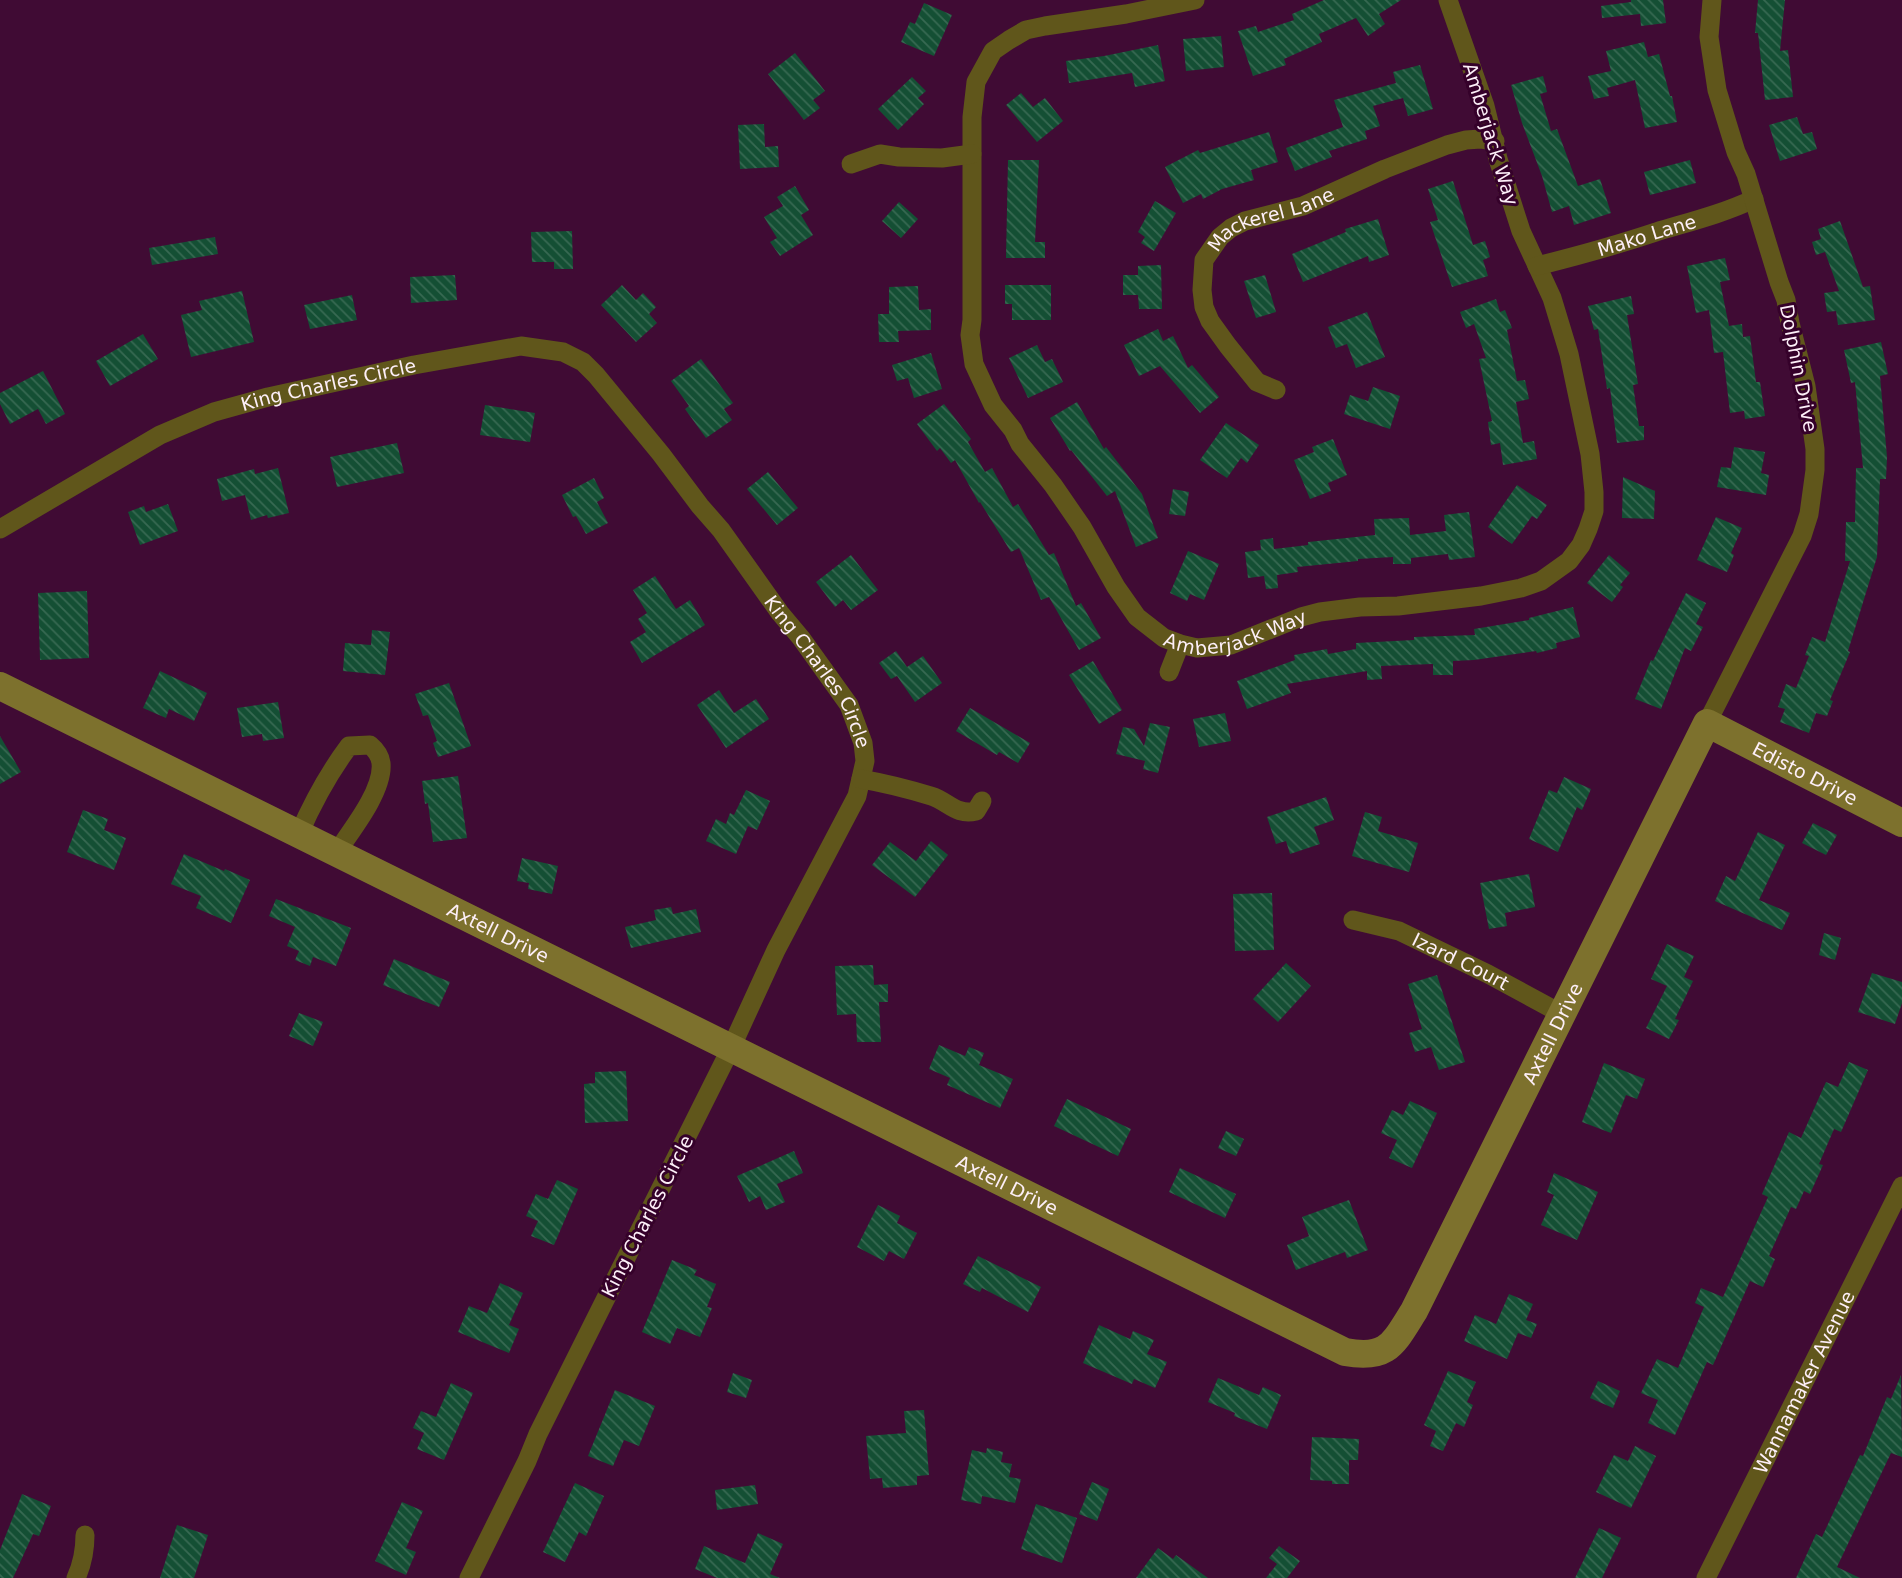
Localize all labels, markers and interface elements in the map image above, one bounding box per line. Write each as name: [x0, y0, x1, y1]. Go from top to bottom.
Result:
street label: Amberjack Way: [1459, 60, 1523, 208]
street label: Mackerel Lane: [1203, 183, 1337, 255]
street label: Mako Lane: [1595, 210, 1699, 260]
street label: Dolphin Drive: [1776, 302, 1822, 434]
street label: King Charles Circle: [238, 354, 418, 415]
street label: King Charles Circle: [760, 591, 875, 751]
street label: Amberjack Way: [1161, 605, 1310, 659]
street label: Edisto Drive: [1749, 737, 1861, 809]
street label: Axtell Drive: [444, 898, 553, 967]
street label: Izard Court: [1409, 928, 1513, 994]
street label: Axtell Drive: [1518, 979, 1587, 1088]
street label: King Charles Circle: [597, 1131, 697, 1301]
street label: Axtell Drive: [953, 1150, 1062, 1219]
street label: Wannamaker Avenue: [1749, 1287, 1859, 1477]

